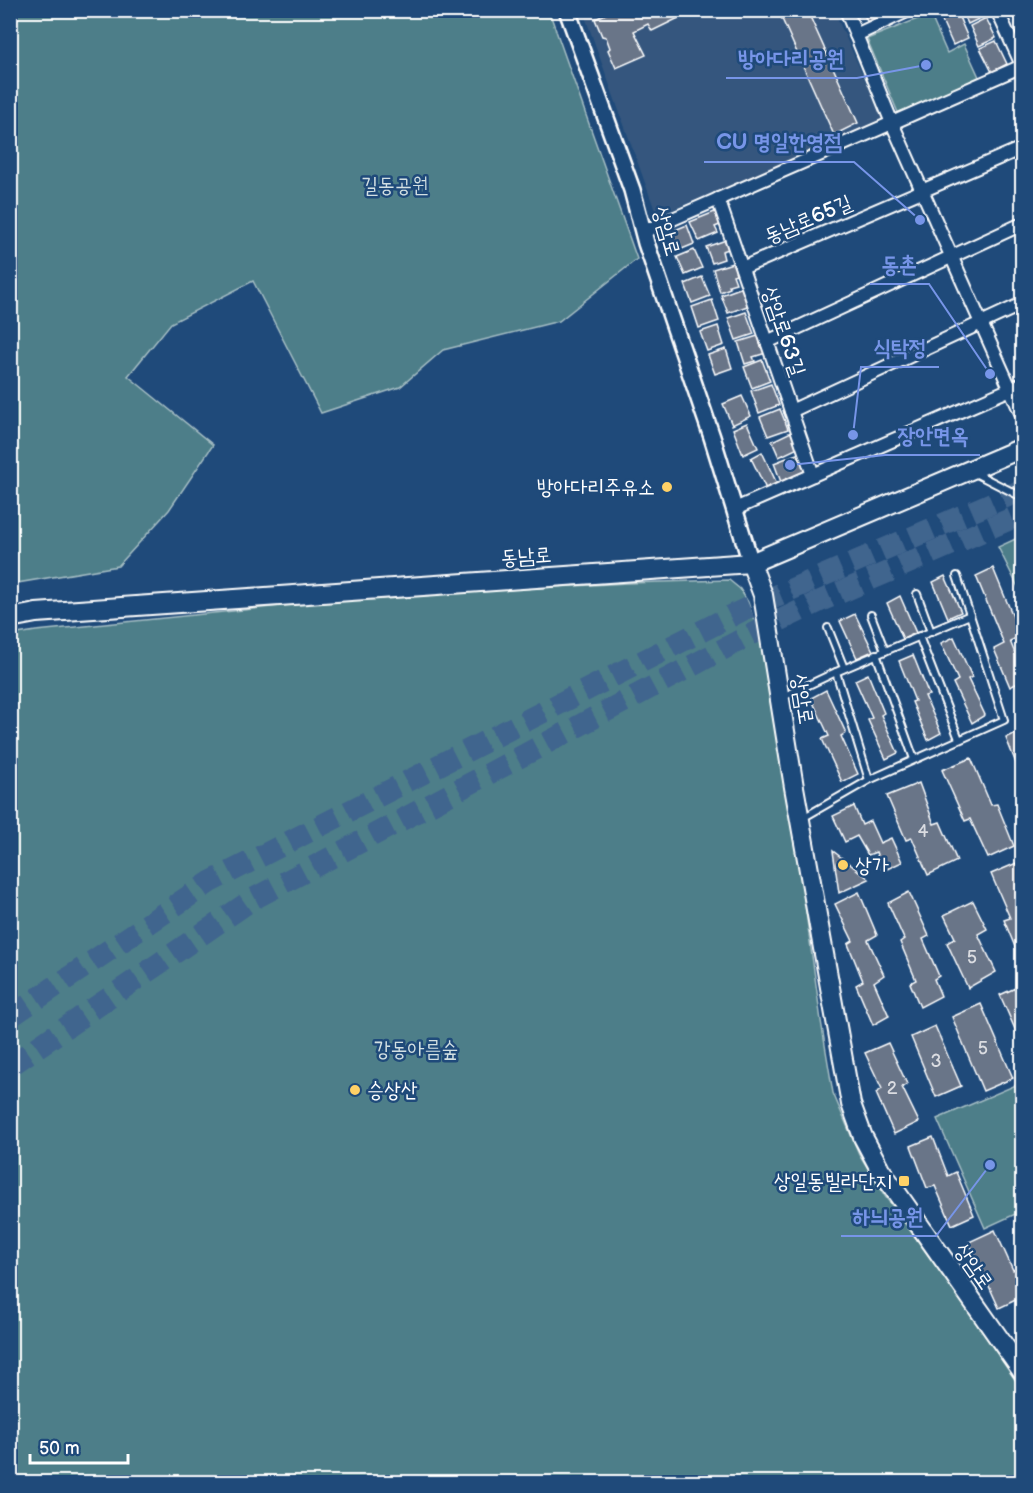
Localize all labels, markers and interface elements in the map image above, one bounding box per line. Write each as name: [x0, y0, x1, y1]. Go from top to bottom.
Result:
callout: 방아다리공원: [726, 38, 857, 78]
text: 방아다리공원: [738, 46, 844, 73]
callout: CU 명일한영점: [704, 122, 854, 162]
text: CU 명일한영점: [716, 129, 842, 156]
park label: 길동공원: [361, 173, 429, 198]
street label: 동남로65길: [761, 190, 856, 249]
street label: 상암로: [648, 203, 686, 259]
callout: 동촌: [870, 244, 929, 284]
text: 동촌: [881, 252, 917, 279]
street label: 상암로63길: [757, 283, 811, 379]
callout: 식탁정: [861, 327, 939, 367]
text: 식탁정: [873, 335, 927, 362]
callout: 장안면옥: [885, 415, 980, 455]
text: 장안면옥: [898, 423, 968, 450]
place label: 방아다리주유소: [537, 475, 655, 500]
marker: 방아다리주유소: [660, 480, 674, 494]
street label: 동남로: [500, 542, 552, 571]
street label: 상암로: [786, 672, 819, 726]
house number: 4: [918, 821, 929, 842]
place label: 상가: [855, 853, 889, 878]
marker: 상가: [836, 858, 850, 872]
house number: 5: [967, 947, 977, 968]
park label: 강동아름숲: [374, 1037, 458, 1062]
house number: 5: [978, 1038, 988, 1059]
house number: 3: [930, 1051, 942, 1072]
place label: 승상산: [367, 1078, 418, 1103]
house number: 2: [887, 1078, 898, 1099]
marker: 승상산: [348, 1083, 362, 1097]
place label: 상일동빌라단지: [774, 1169, 892, 1194]
marker: 상일동빌라단지: [897, 1174, 911, 1188]
callout: 하늬공원: [841, 1196, 936, 1236]
text: 하늬공원: [853, 1204, 923, 1231]
street label: 상암로: [949, 1238, 998, 1294]
scale bar: [30, 1427, 128, 1465]
text: 50 m: [39, 1438, 80, 1459]

